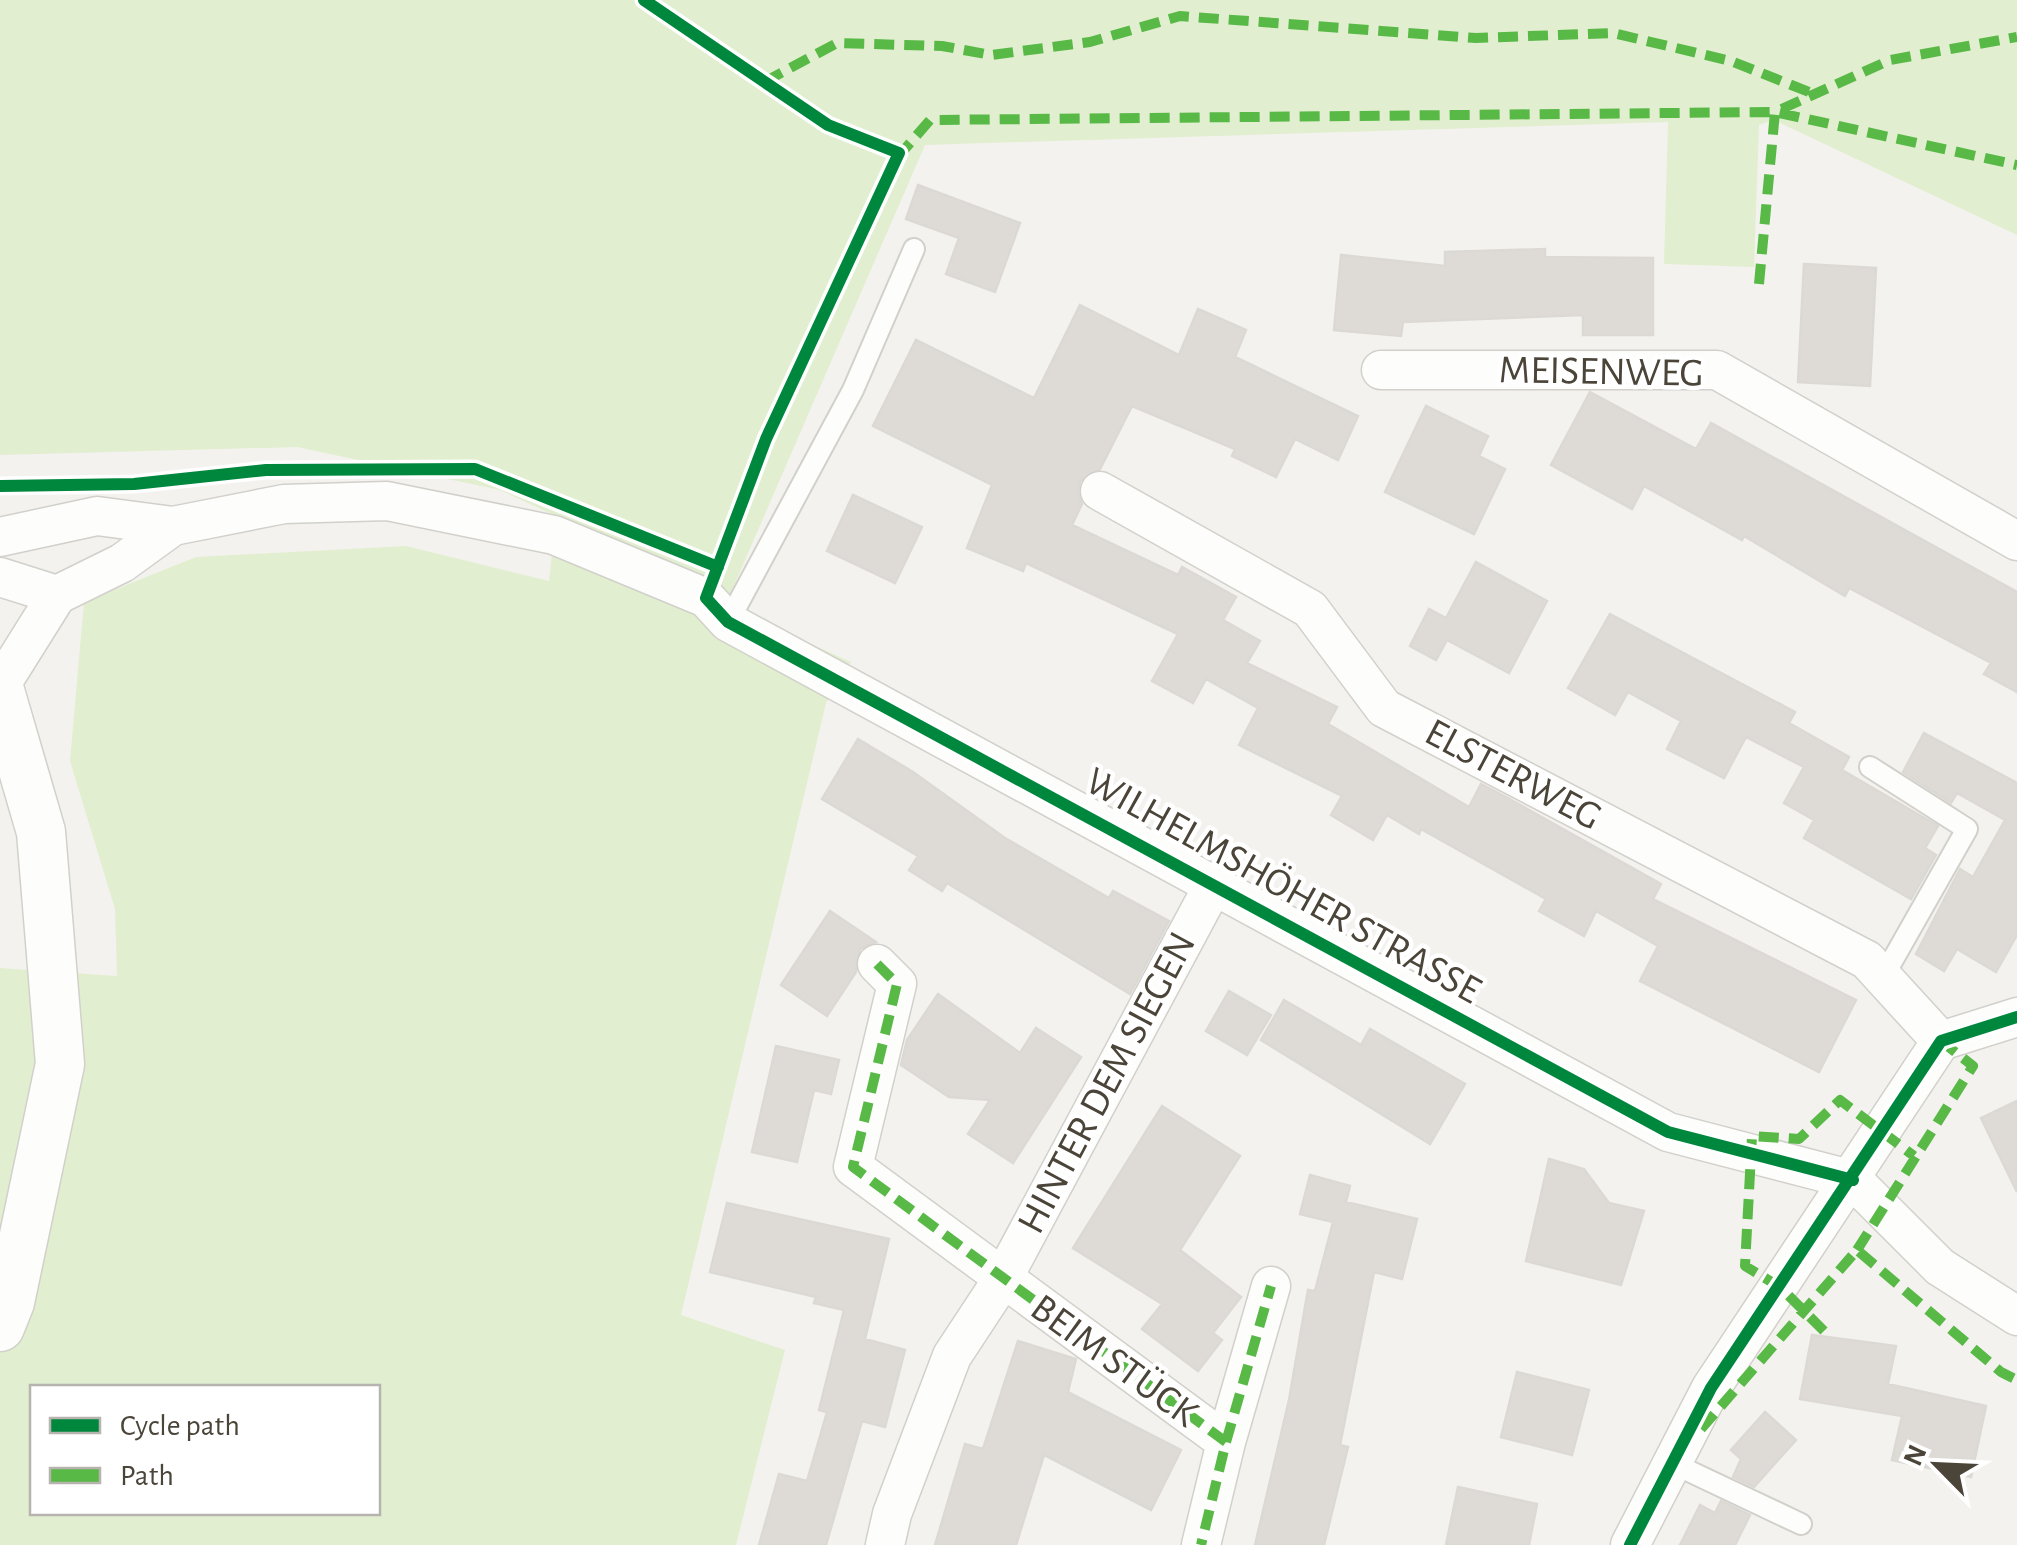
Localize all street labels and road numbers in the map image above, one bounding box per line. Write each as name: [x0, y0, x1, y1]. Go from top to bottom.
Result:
street label: MEISENWEG: [1498, 350, 1704, 394]
street label: ELSTERWEG: [1419, 712, 1607, 838]
street label: WILHELMSHÖHER STRASSE: [1079, 758, 1489, 1011]
street label: HINTER DEM SIEGEN: [1011, 926, 1203, 1240]
street label: BEIM STÜCK: [1023, 1286, 1206, 1435]

